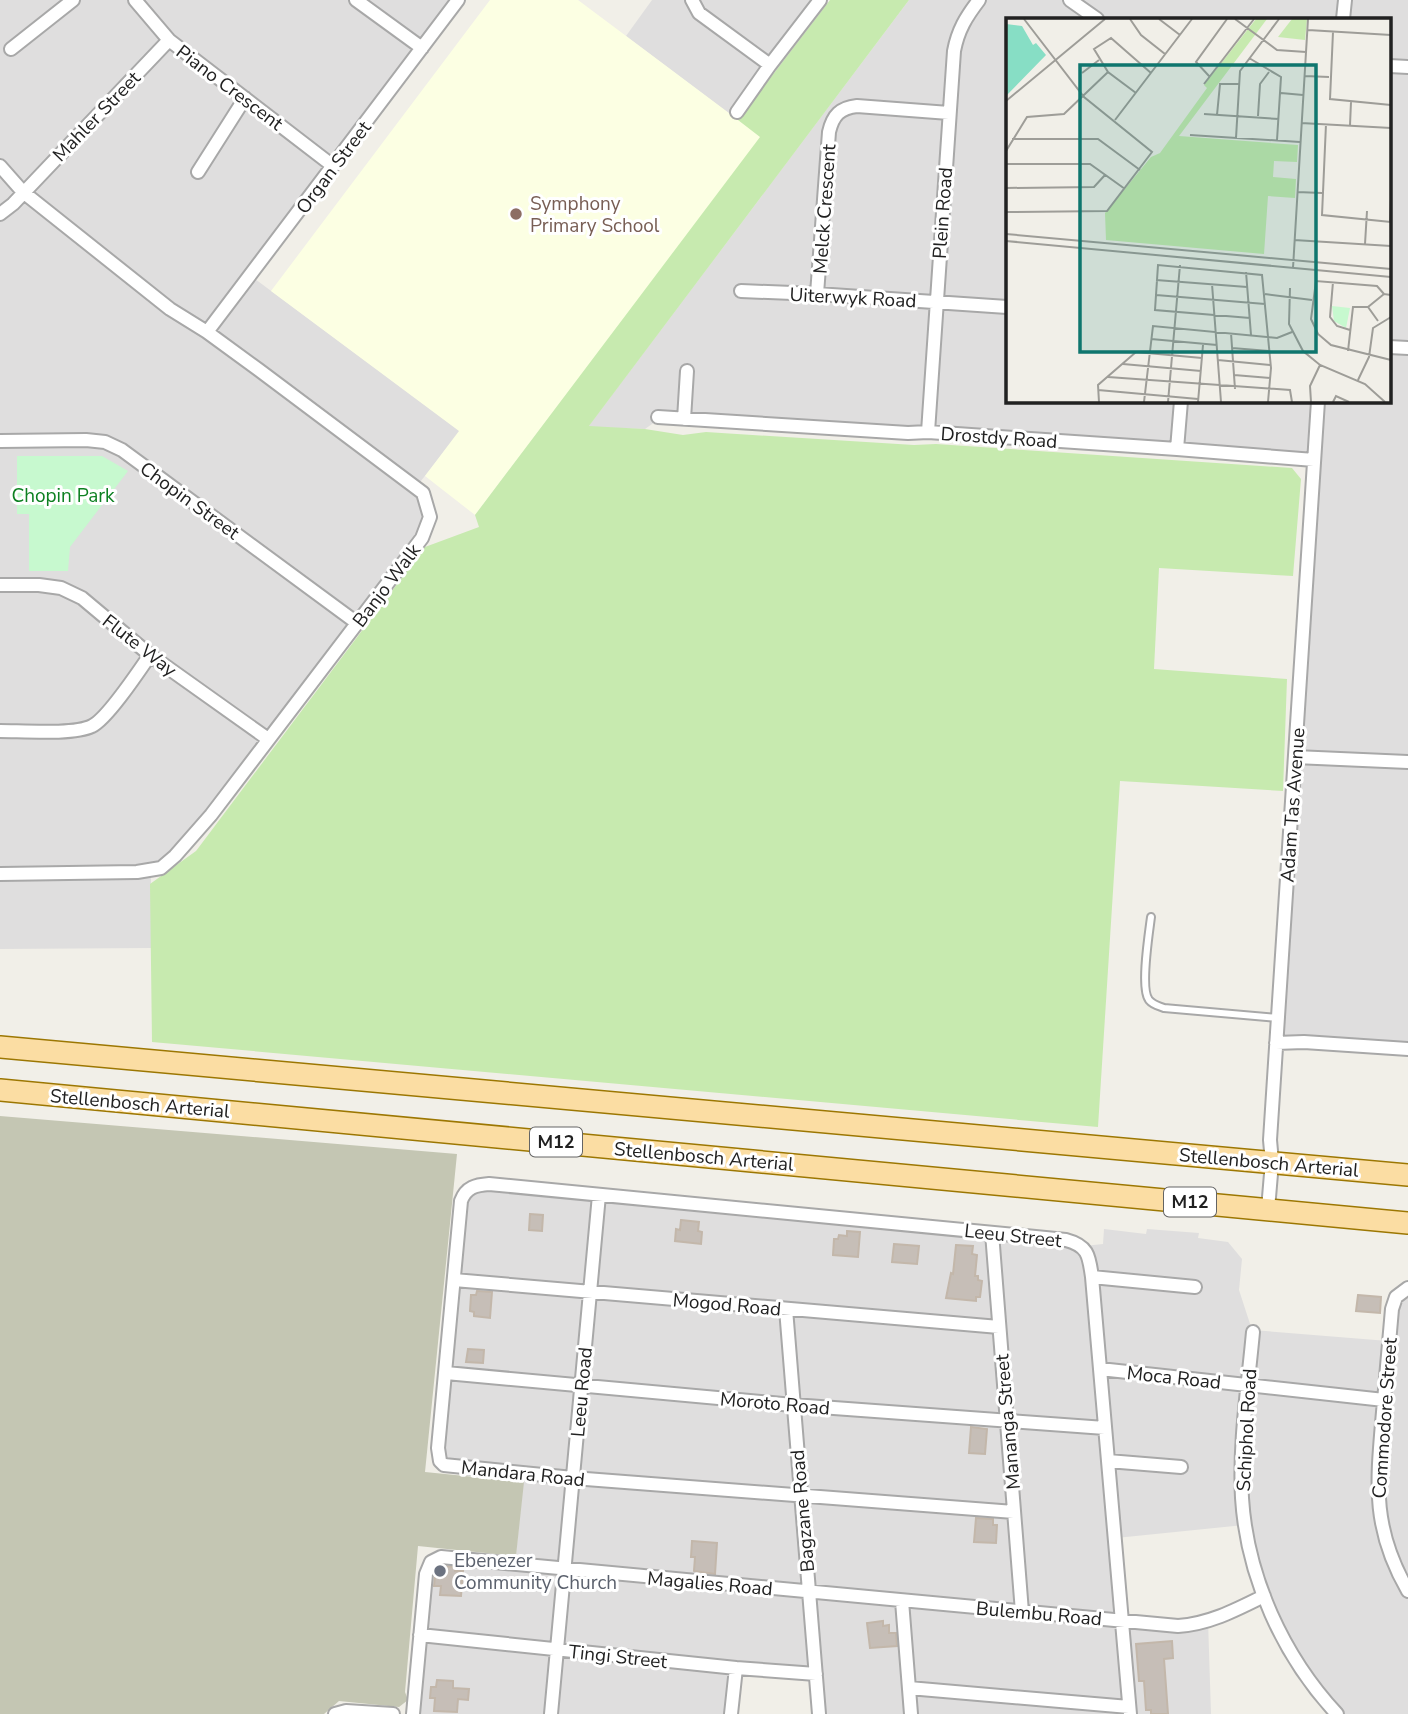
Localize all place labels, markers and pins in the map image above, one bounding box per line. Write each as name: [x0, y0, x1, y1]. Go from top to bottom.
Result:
place label: Symphony Primary School: [530, 191, 660, 239]
marker: Symphony Primary School: [508, 206, 524, 222]
place label: Ebenezer Community Church: [454, 1548, 617, 1596]
marker: Ebenezer Community Church: [432, 1563, 448, 1579]

